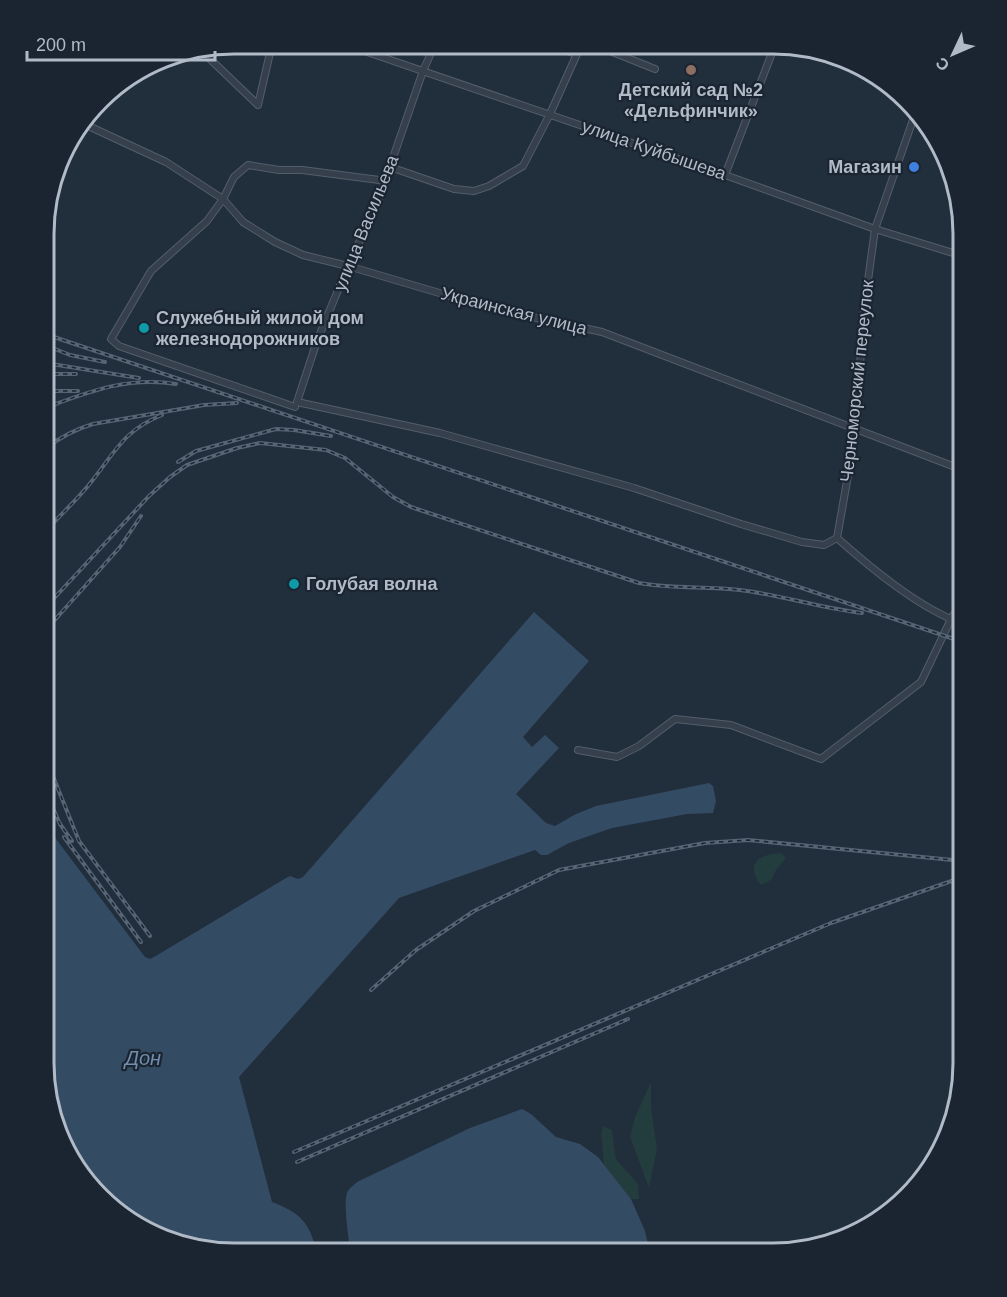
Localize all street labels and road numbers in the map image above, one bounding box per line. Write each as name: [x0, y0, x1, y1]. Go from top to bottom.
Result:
street label: улица Куйбышева: [579, 116, 730, 184]
street label: улица Васильева: [330, 151, 403, 294]
street label: Черноморский переулок: [836, 279, 878, 483]
street label: Украинская улица: [439, 283, 590, 339]

